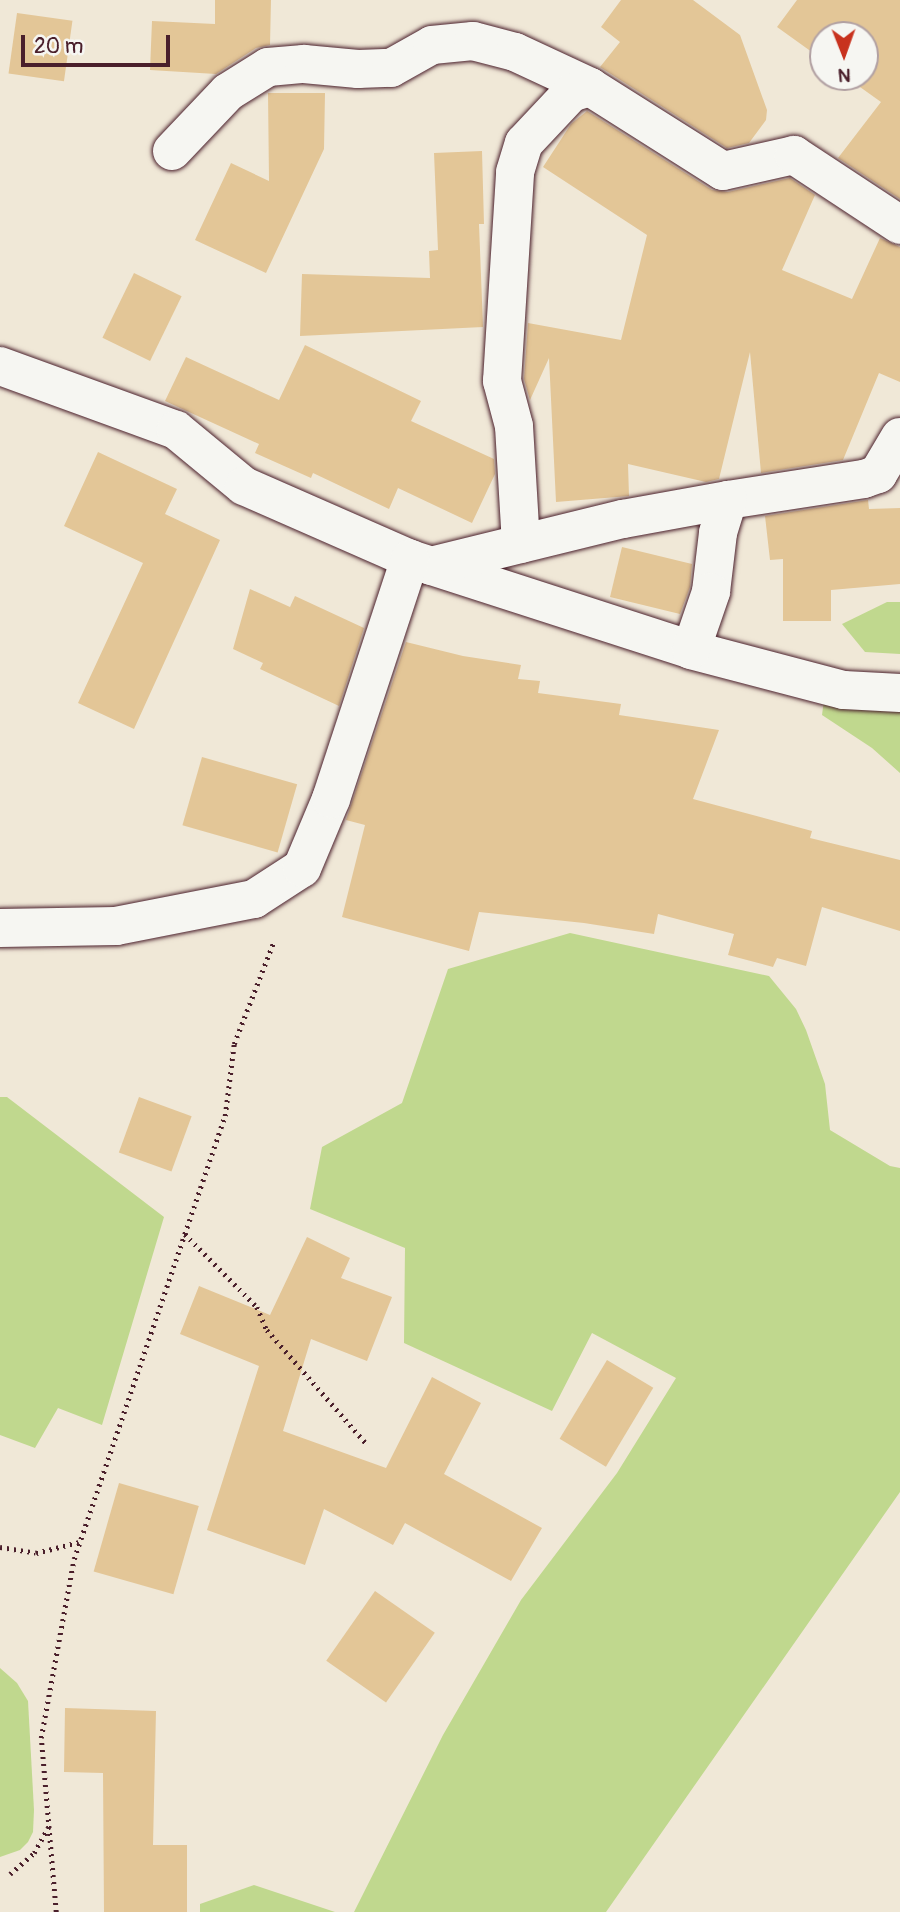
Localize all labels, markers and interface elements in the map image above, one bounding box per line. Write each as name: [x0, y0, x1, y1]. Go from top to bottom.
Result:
scale bar: [24, 21, 173, 65]
north arrow: [809, 21, 879, 91]
text: 20 m: [34, 33, 83, 60]
text: N: [838, 63, 851, 87]

